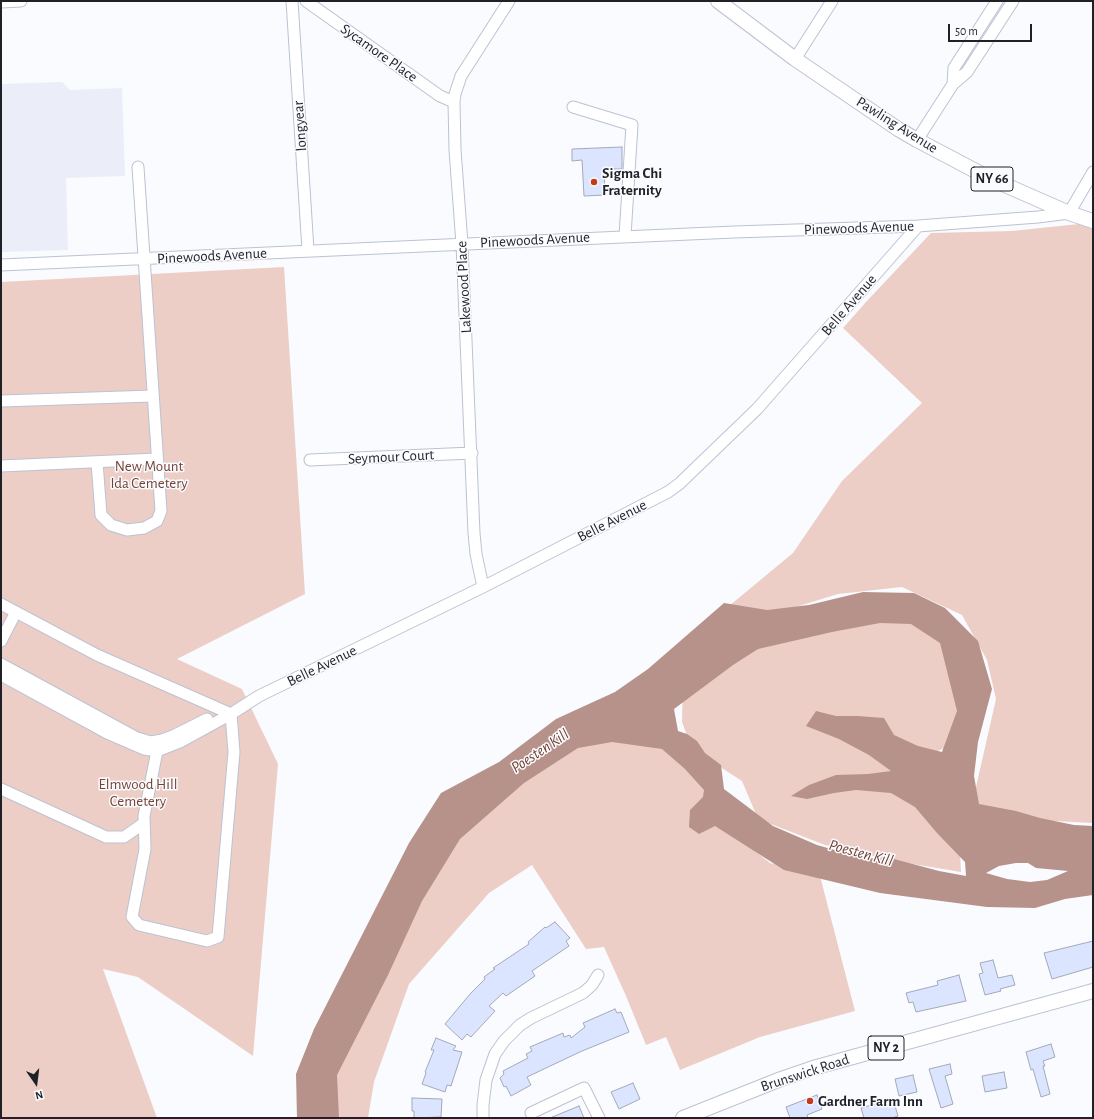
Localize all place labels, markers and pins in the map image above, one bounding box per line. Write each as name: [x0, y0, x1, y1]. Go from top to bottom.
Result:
place label: Sigma Chi Fraternity: [602, 164, 662, 199]
marker: Sigma Chi Fraternity: [589, 177, 599, 187]
place label: Gardner Farm Inn: [818, 1092, 923, 1110]
marker: Gardner Farm Inn: [805, 1096, 815, 1106]

